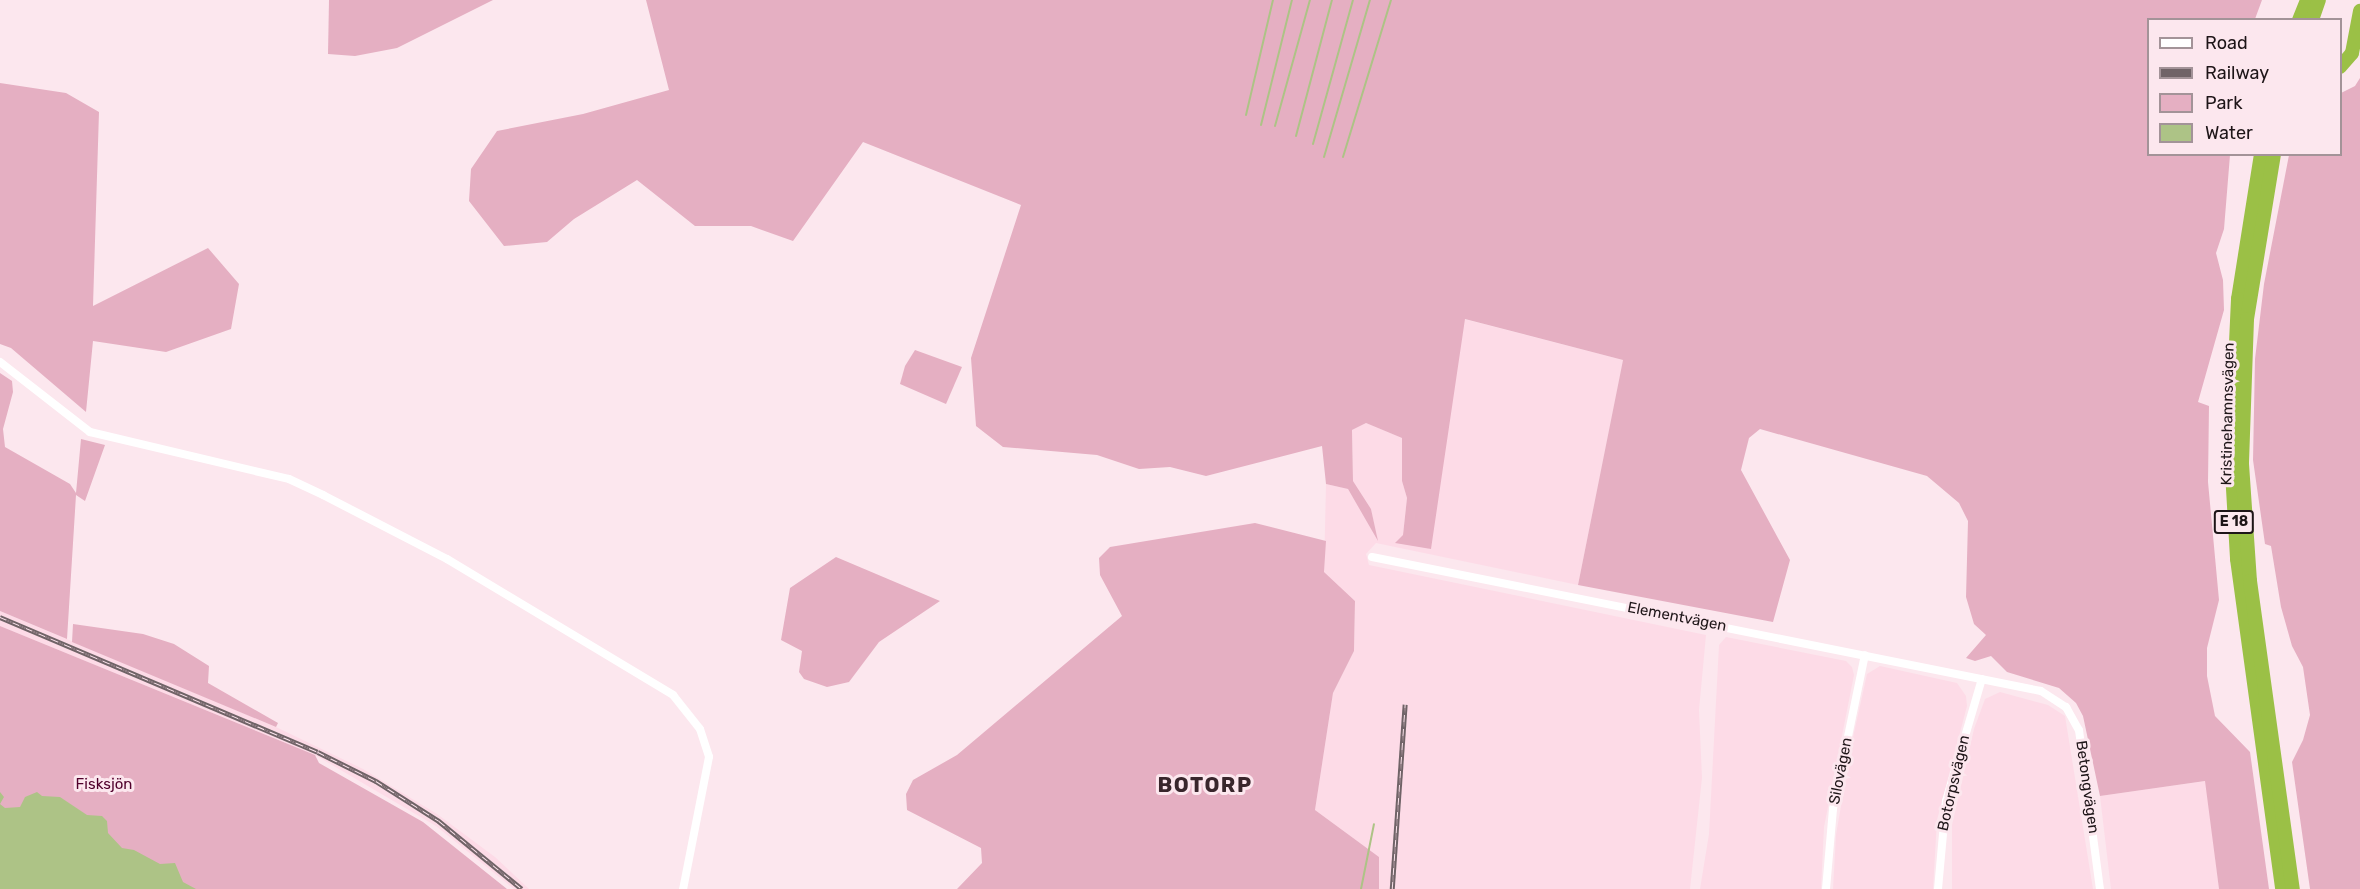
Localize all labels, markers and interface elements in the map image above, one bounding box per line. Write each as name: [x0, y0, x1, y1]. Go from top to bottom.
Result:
legend: [2147, 18, 2342, 156]
text: Road: [2205, 32, 2248, 54]
text: Railway: [2205, 62, 2269, 84]
text: Park: [2205, 92, 2242, 114]
text: Water: [2205, 122, 2253, 144]
street label: Kristinehamnsvägen: [2218, 342, 2238, 486]
road number: E 18: [2213, 511, 2255, 533]
street label: Elementvägen: [1626, 599, 1728, 635]
street label: Botorpsvägen: [1934, 733, 1974, 833]
street label: Silovägen: [1826, 736, 1856, 806]
street label: Betongvägen: [2072, 739, 2102, 835]
district label: BOTORP: [1157, 772, 1253, 798]
park label: Fisksjön: [76, 776, 132, 794]

